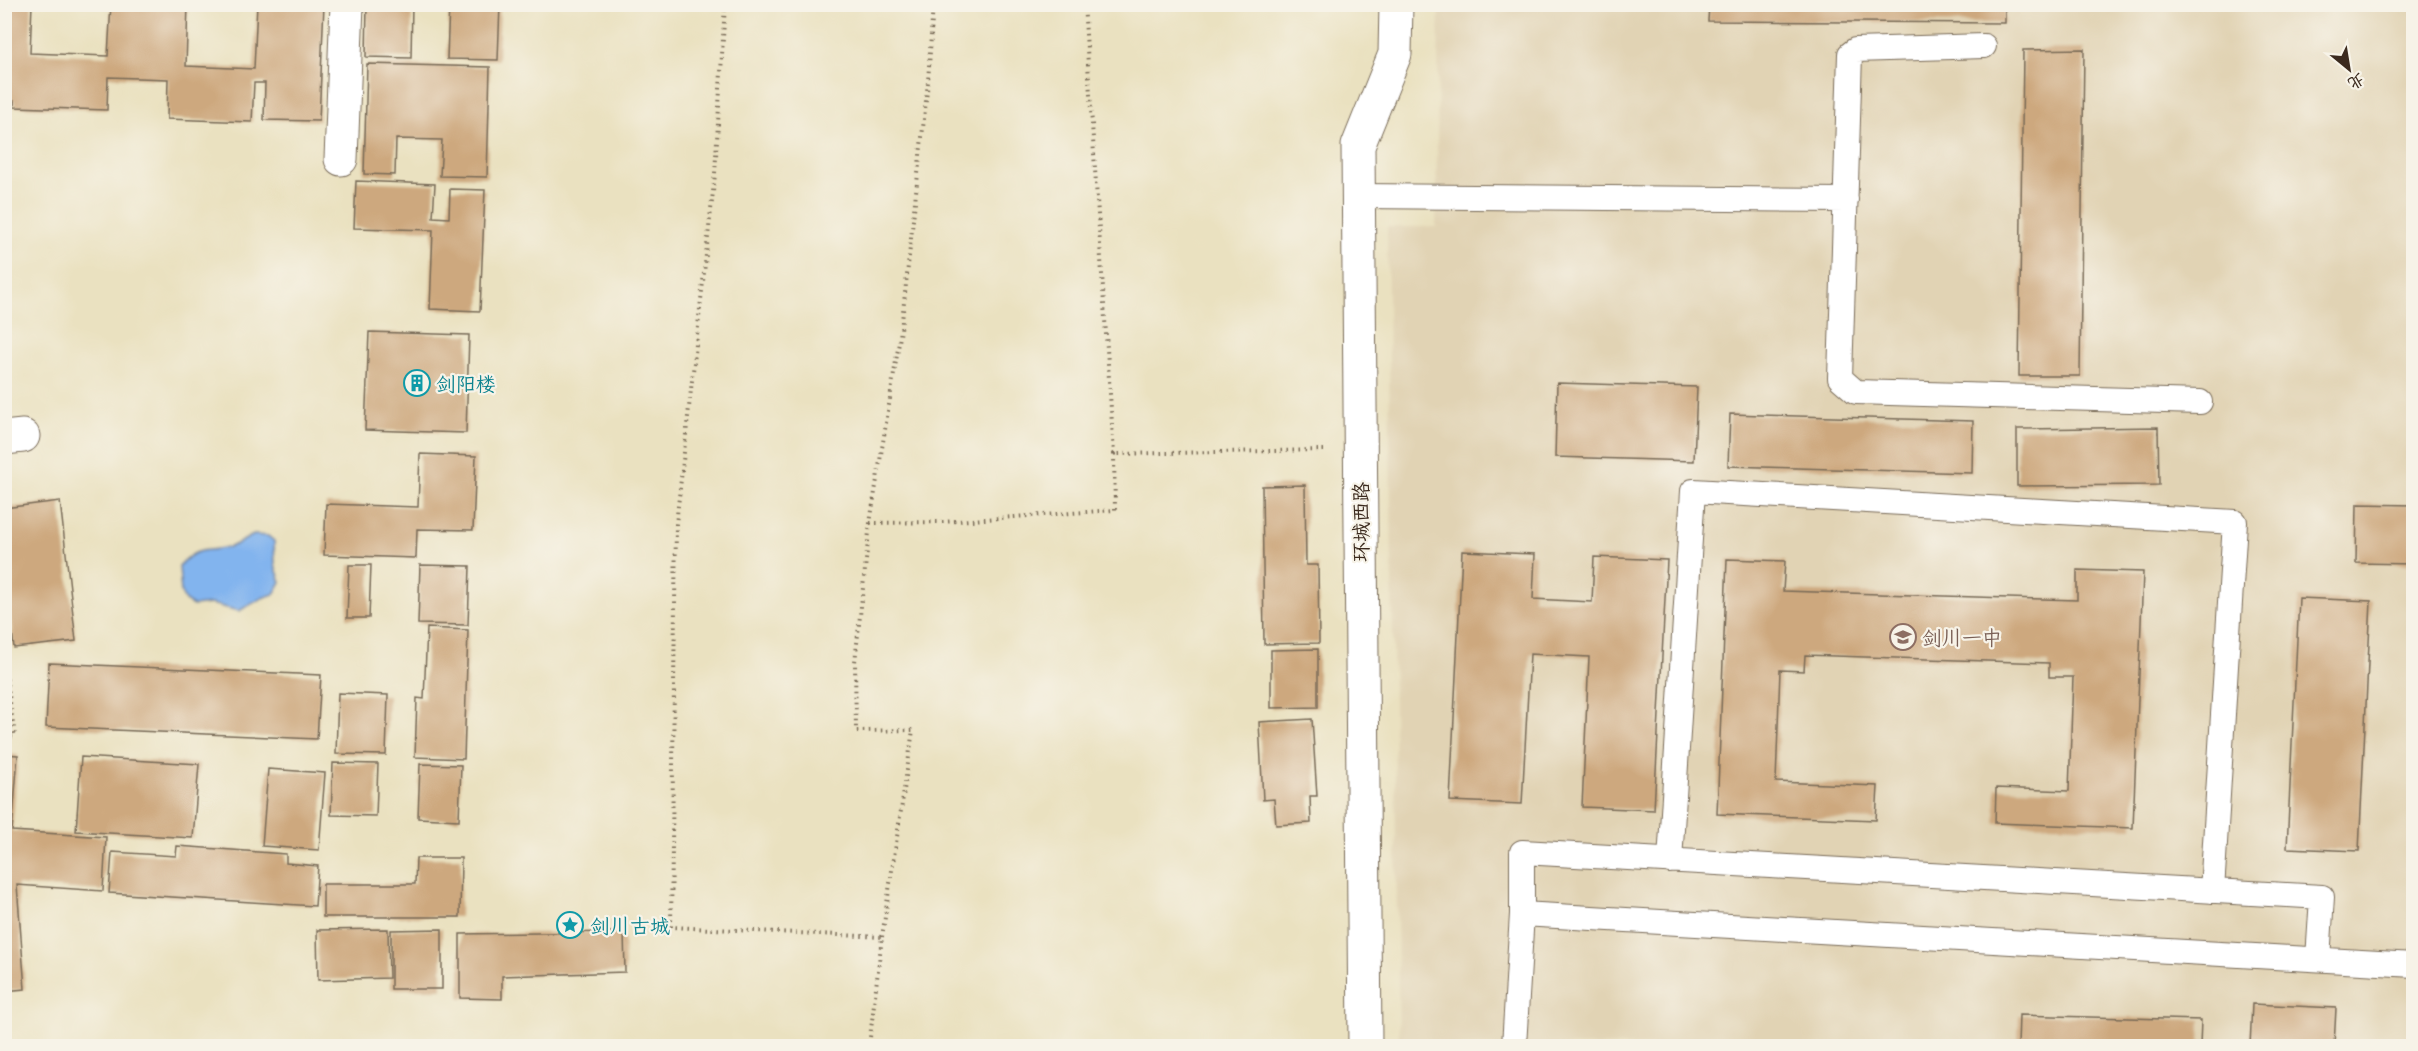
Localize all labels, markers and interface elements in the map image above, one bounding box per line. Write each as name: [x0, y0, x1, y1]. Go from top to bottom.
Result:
north arrow: [2319, 39, 2379, 99]
text: 北: [2344, 68, 2369, 96]
building icon: 剑阳楼: [402, 368, 432, 398]
place label: 剑阳楼: [436, 370, 496, 397]
street label: 环城西路: [1347, 481, 1374, 562]
school or university icon: 剑川一中: [1888, 622, 1918, 652]
place label: 剑川一中: [1922, 624, 2002, 651]
place icon: 剑川古城: [555, 910, 585, 940]
place label: 剑川古城: [590, 912, 670, 939]

